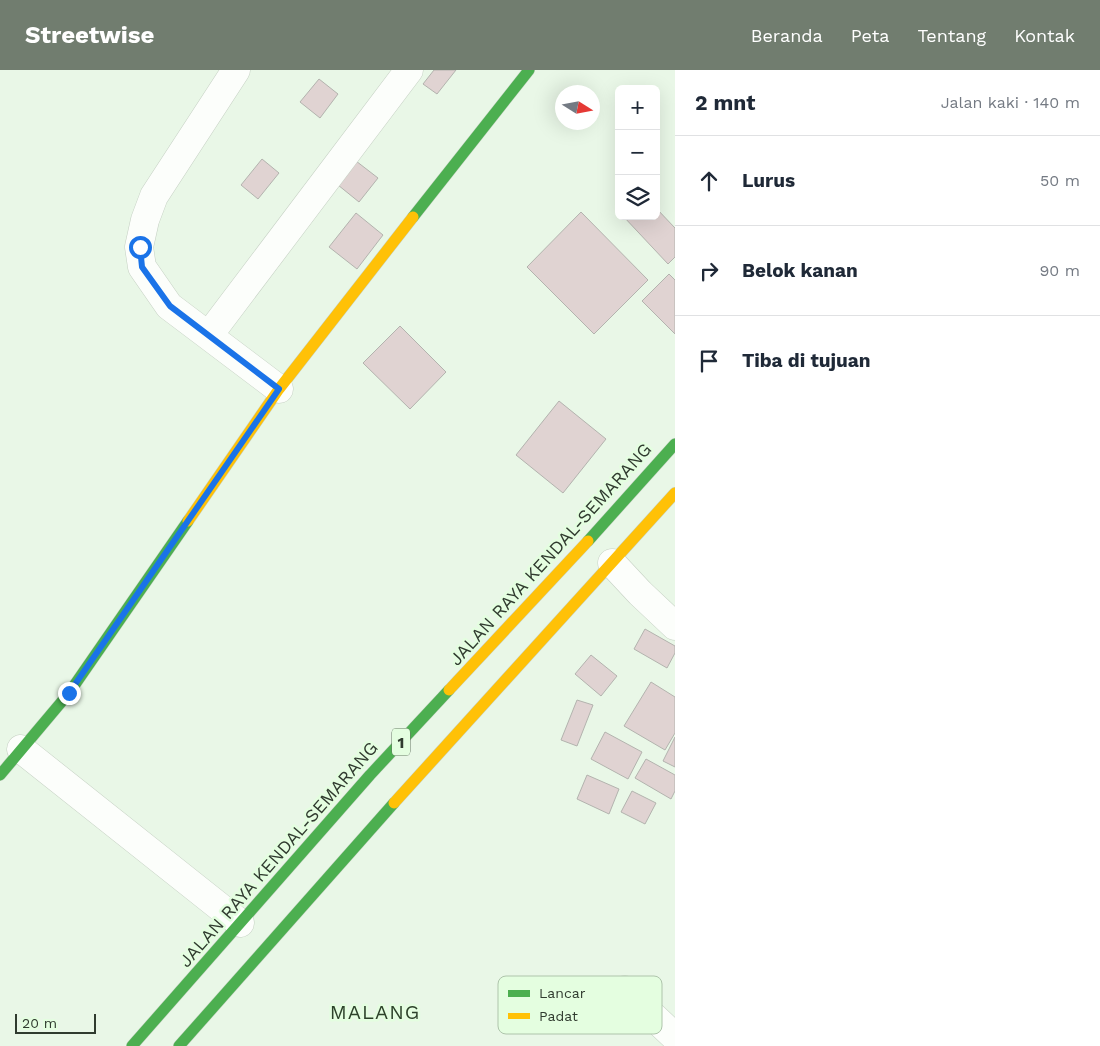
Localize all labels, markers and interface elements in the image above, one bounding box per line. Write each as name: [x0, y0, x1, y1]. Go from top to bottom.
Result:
text: Streetwise: [25, 21, 154, 49]
text: Beranda: [751, 25, 823, 46]
text: Peta: [851, 25, 889, 46]
text: Tentang: [917, 25, 986, 46]
text: Kontak: [1014, 25, 1075, 46]
north arrow: [555, 85, 600, 130]
map controls: [615, 85, 660, 220]
button: +: [615, 85, 660, 130]
text: 2 mnt: [695, 90, 755, 115]
text: Jalan kaki · 140 m: [941, 93, 1080, 112]
button: −: [615, 130, 660, 175]
icon: ahead: [695, 167, 723, 195]
text: Lurus: [742, 169, 795, 192]
text: 50 m: [1040, 171, 1080, 190]
button: layers: [615, 175, 660, 220]
route start: [129, 236, 152, 259]
icon: right: [695, 257, 723, 285]
text: Belok kanan: [742, 259, 858, 282]
text: 90 m: [1039, 261, 1080, 280]
icon: arrive: [695, 347, 723, 375]
text: Tiba di tujuan: [742, 349, 871, 372]
street label: JALAN RAYA KENDAL-SEMARANG: [445, 438, 655, 670]
route end: [58, 682, 81, 705]
road number: 1: [392, 729, 410, 756]
street label: JALAN RAYA KENDAL-SEMARANG: [174, 737, 382, 971]
legend: [498, 976, 662, 1034]
text: Lancar: [539, 985, 586, 1001]
district label: MALANG: [330, 1000, 420, 1024]
text: Padat: [539, 1008, 578, 1024]
scale bar: [15, 1011, 96, 1034]
text: 20 m: [22, 1015, 57, 1031]

